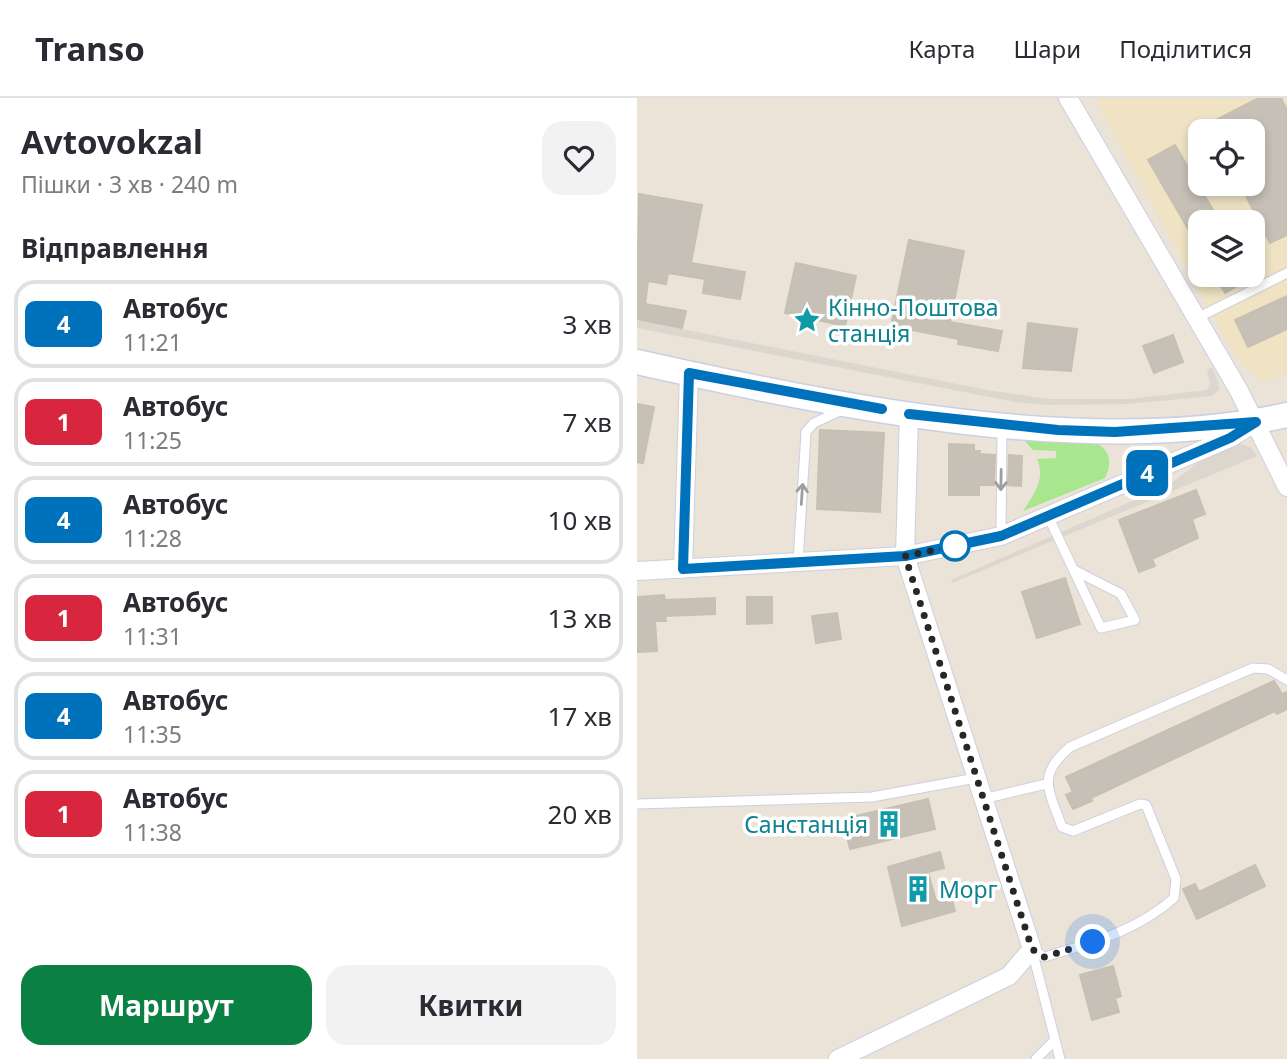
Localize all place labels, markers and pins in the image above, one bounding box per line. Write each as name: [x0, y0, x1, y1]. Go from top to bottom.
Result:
place label: Кінно-Поштова станція: [828, 291, 999, 349]
place icon: Кінно-Поштова станція: [792, 305, 822, 335]
unlabelled marker: [940, 531, 970, 561]
place label: Санстанція: [744, 808, 868, 840]
building icon: Санстанція: [874, 809, 904, 839]
place label: Морг: [939, 873, 998, 905]
building icon: Морг: [903, 874, 933, 904]

